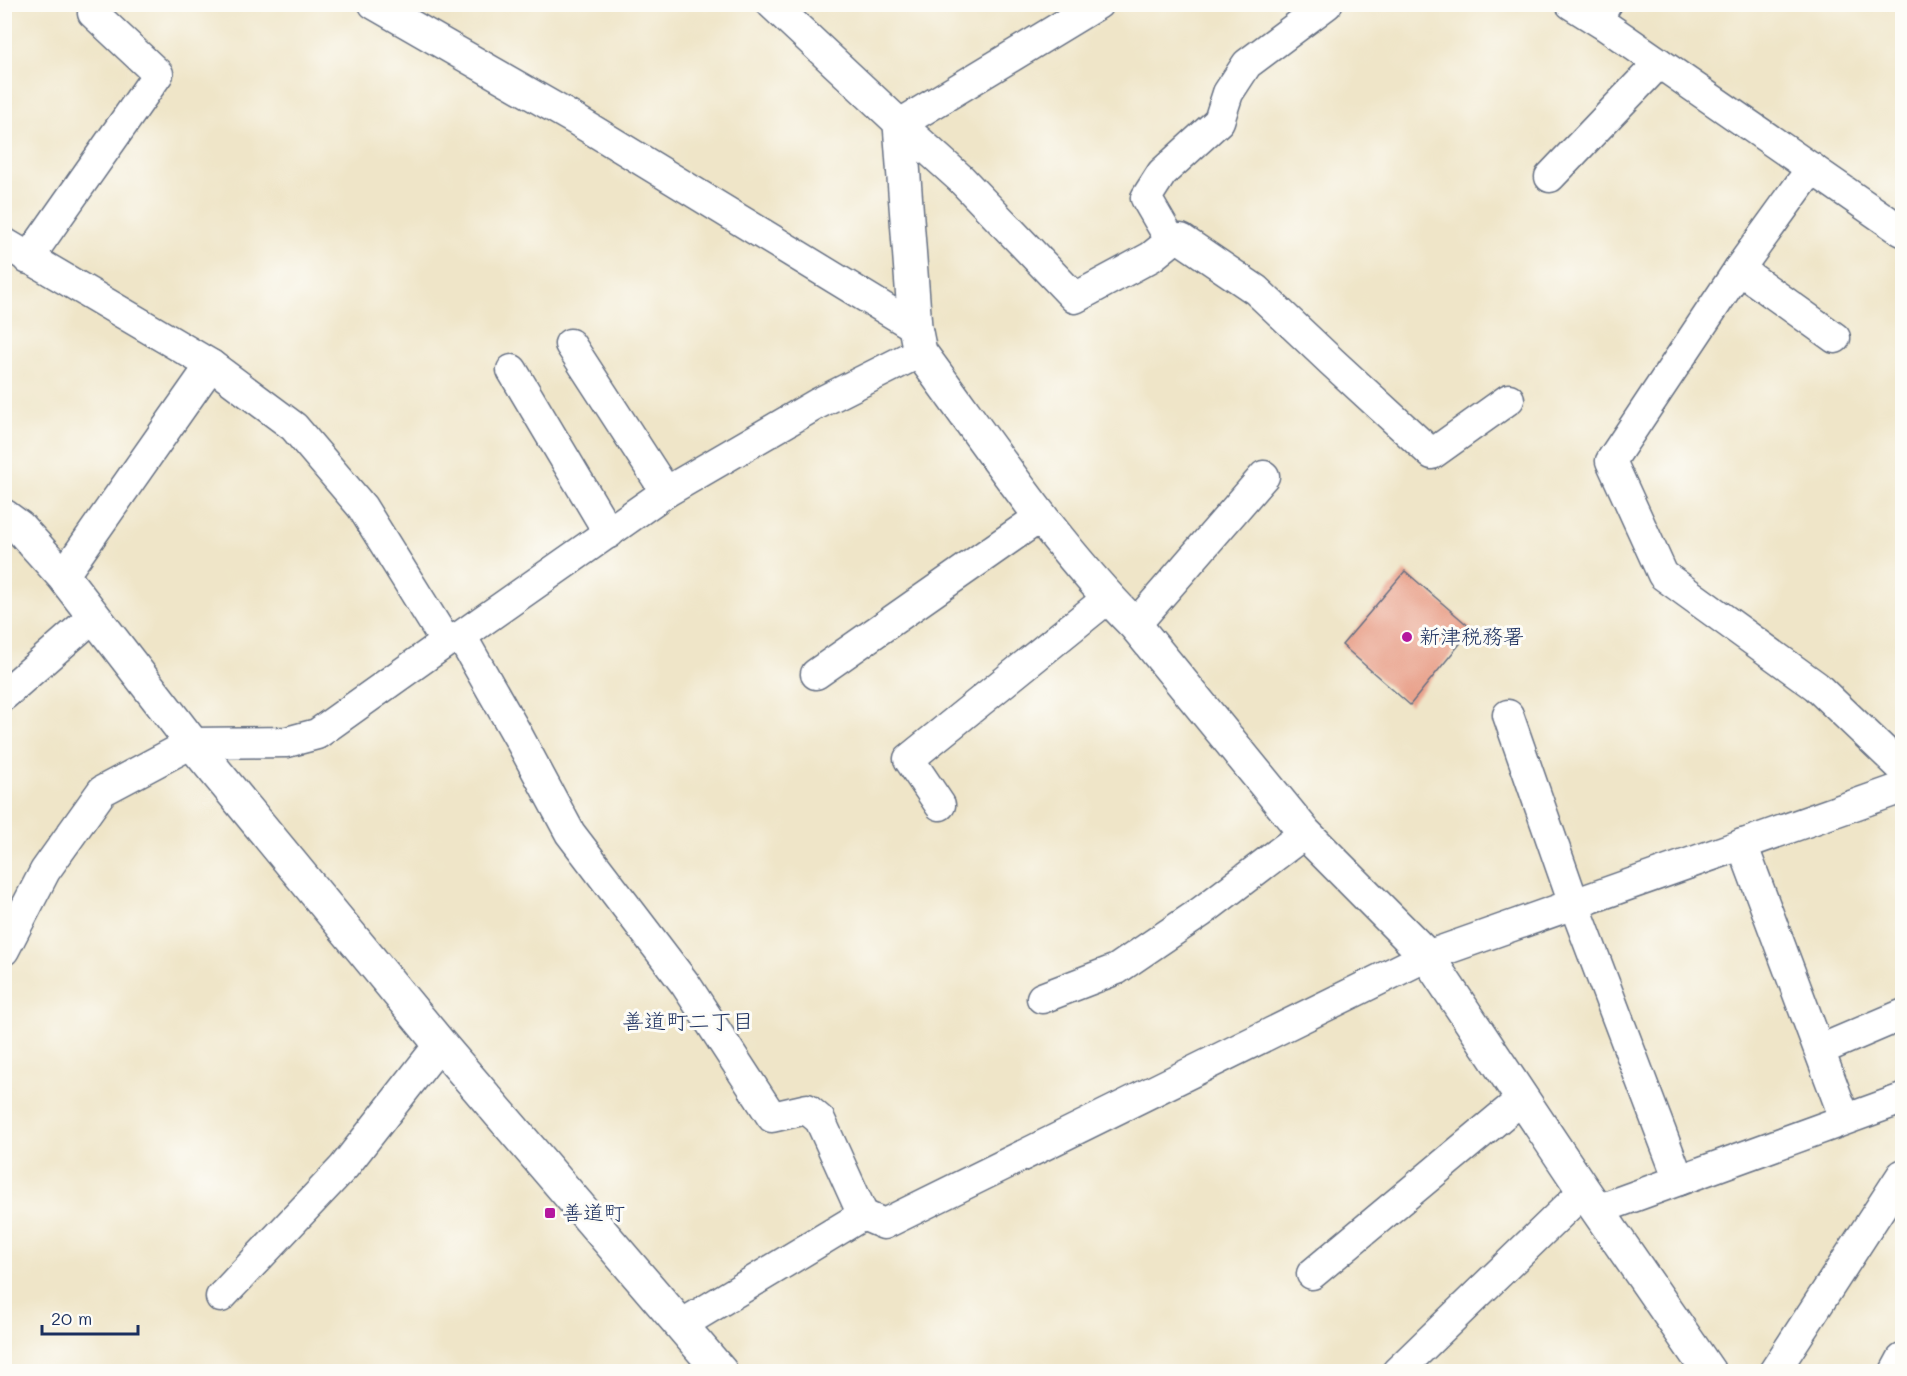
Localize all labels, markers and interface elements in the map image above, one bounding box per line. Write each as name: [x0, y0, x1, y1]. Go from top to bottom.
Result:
place label: 新津税務署: [1419, 622, 1524, 649]
marker: 新津税務署: [1400, 630, 1414, 644]
district label: 善道町二丁目: [622, 1006, 754, 1035]
place label: 善道町: [562, 1198, 625, 1225]
marker: 善道町: [543, 1206, 557, 1220]
scale bar: [42, 1298, 138, 1336]
text: 20 m: [51, 1306, 92, 1330]

